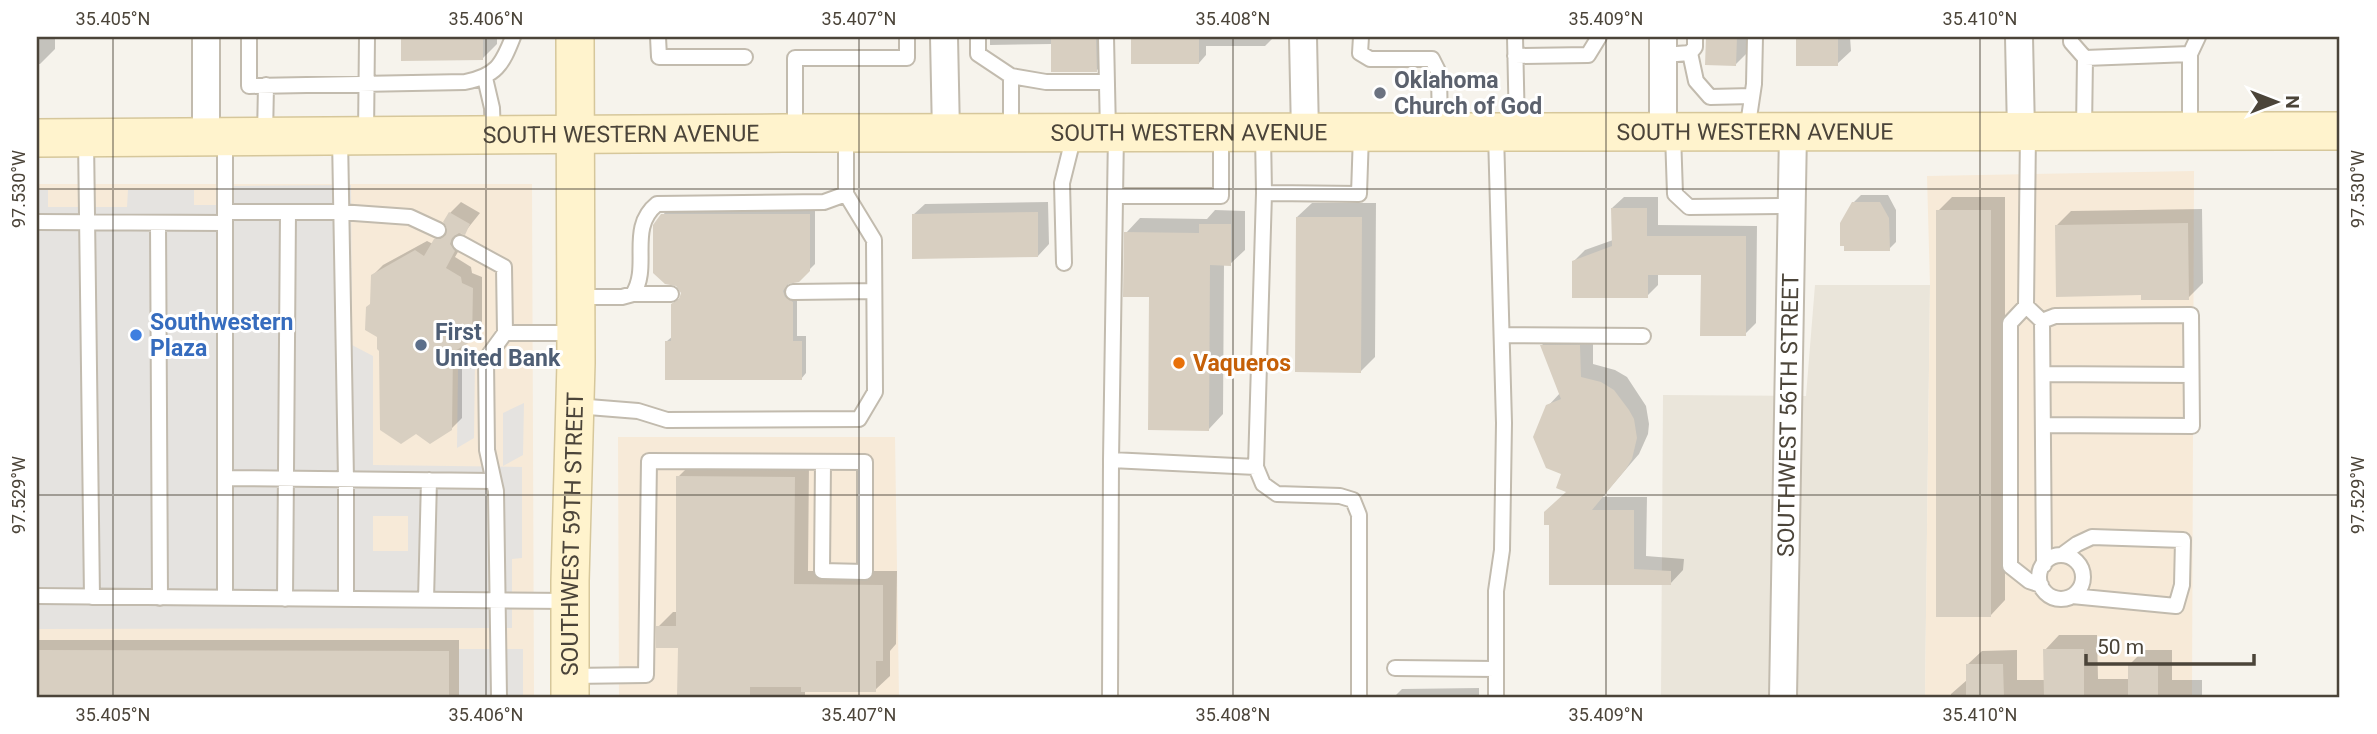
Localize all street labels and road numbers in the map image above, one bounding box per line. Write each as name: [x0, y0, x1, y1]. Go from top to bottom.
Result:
street label: SOUTH WESTERN AVENUE: [1051, 119, 1327, 147]
street label: SOUTH WESTERN AVENUE: [1617, 119, 1893, 146]
street label: SOUTH WESTERN AVENUE: [483, 120, 759, 149]
street label: SOUTHWEST 56TH STREET: [1772, 273, 1805, 557]
street label: SOUTHWEST 59TH STREET: [557, 391, 589, 676]

